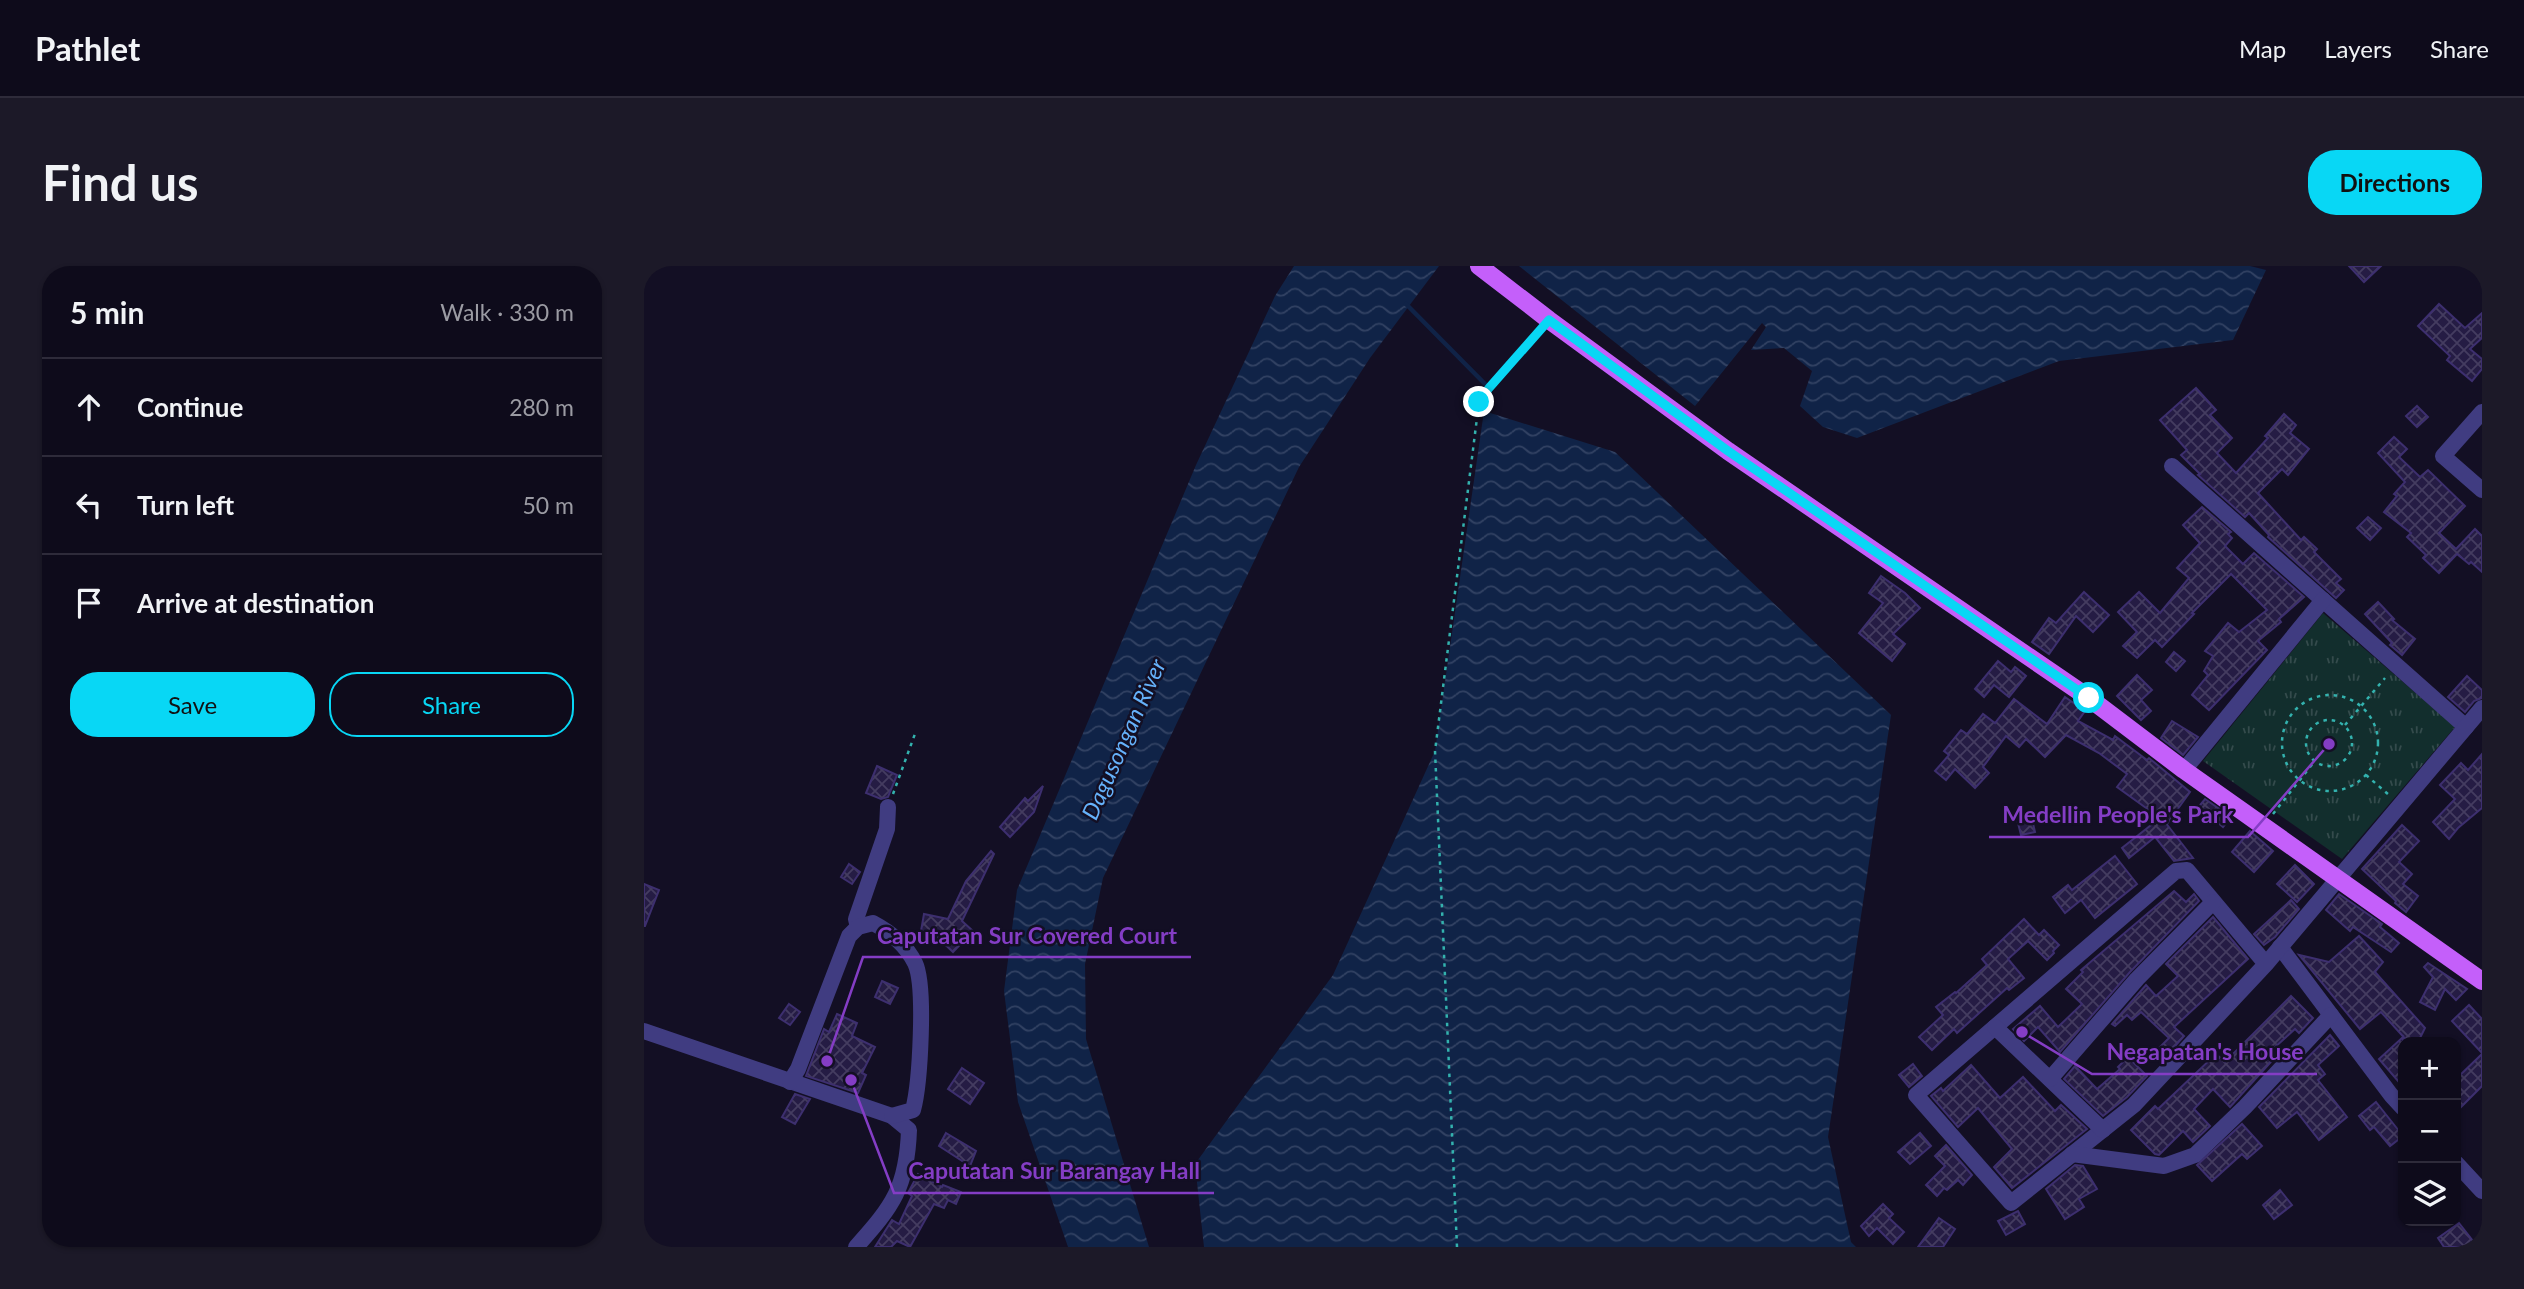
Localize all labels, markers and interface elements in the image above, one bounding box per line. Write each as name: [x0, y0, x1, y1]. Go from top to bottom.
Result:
text: Pathlet: [35, 28, 140, 68]
text: Map: [2239, 34, 2286, 63]
text: Layers: [2324, 34, 2392, 63]
text: Share: [2430, 34, 2489, 63]
button: Directions: [2308, 150, 2482, 215]
text: Find us: [42, 153, 199, 211]
text: 5 min: [70, 294, 144, 330]
text: Walk · 330 m: [440, 298, 574, 326]
route end: [1463, 386, 1494, 417]
icon: ahead: [70, 388, 108, 426]
text: Continue: [137, 391, 243, 423]
text: 280 m: [509, 393, 574, 421]
icon: left: [70, 486, 108, 524]
text: Turn left: [137, 489, 234, 521]
text: 50 m: [523, 491, 574, 519]
icon: arrive: [70, 584, 108, 622]
text: Arrive at destination: [137, 587, 374, 619]
water label: Dagusongan River: [1075, 653, 1171, 824]
button: Save: [70, 672, 315, 737]
button: Share: [329, 672, 574, 737]
route start: [2073, 682, 2104, 713]
callout: Medellin People's Park: [1989, 793, 2248, 837]
text: Medellin People's Park: [2002, 800, 2234, 828]
callout: Caputatan Sur Covered Court: [863, 913, 1191, 957]
text: Caputatan Sur Covered Court: [877, 921, 1178, 949]
callout: Negapatan's House: [2092, 1030, 2317, 1074]
text: Negapatan's House: [2106, 1037, 2304, 1065]
map controls: [2398, 1037, 2461, 1226]
button: +: [2398, 1037, 2461, 1100]
button: −: [2398, 1100, 2461, 1163]
callout: Caputatan Sur Barangay Hall: [894, 1149, 1214, 1193]
text: Caputatan Sur Barangay Hall: [908, 1156, 1200, 1184]
button: layers: [2398, 1163, 2461, 1226]

